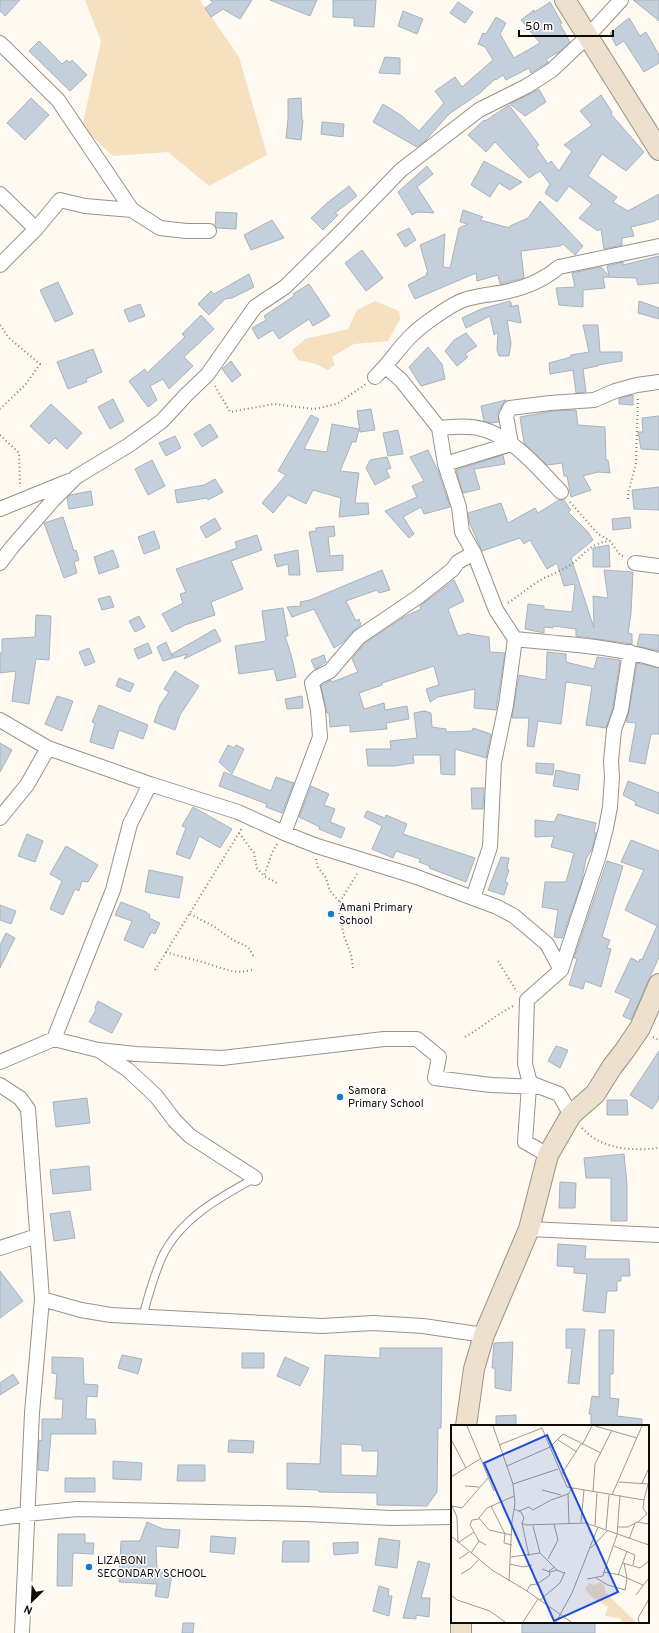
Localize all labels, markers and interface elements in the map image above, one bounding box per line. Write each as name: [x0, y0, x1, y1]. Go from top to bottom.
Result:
scale bar: [519, 12, 613, 38]
text: 50 m: [525, 19, 553, 35]
place label: Amani Primary School: [339, 901, 413, 928]
marker: Amani Primary School: [326, 909, 336, 919]
place label: Samora Primary School: [348, 1084, 424, 1111]
marker: Samora Primary School: [335, 1092, 345, 1102]
inset map: [451, 1425, 649, 1623]
place label: LIZABONI SECONDARY SCHOOL: [97, 1554, 207, 1581]
marker: LIZABONI SECONDARY SCHOOL: [84, 1562, 94, 1572]
north arrow: [12, 1581, 52, 1621]
text: N: [22, 1601, 35, 1617]

